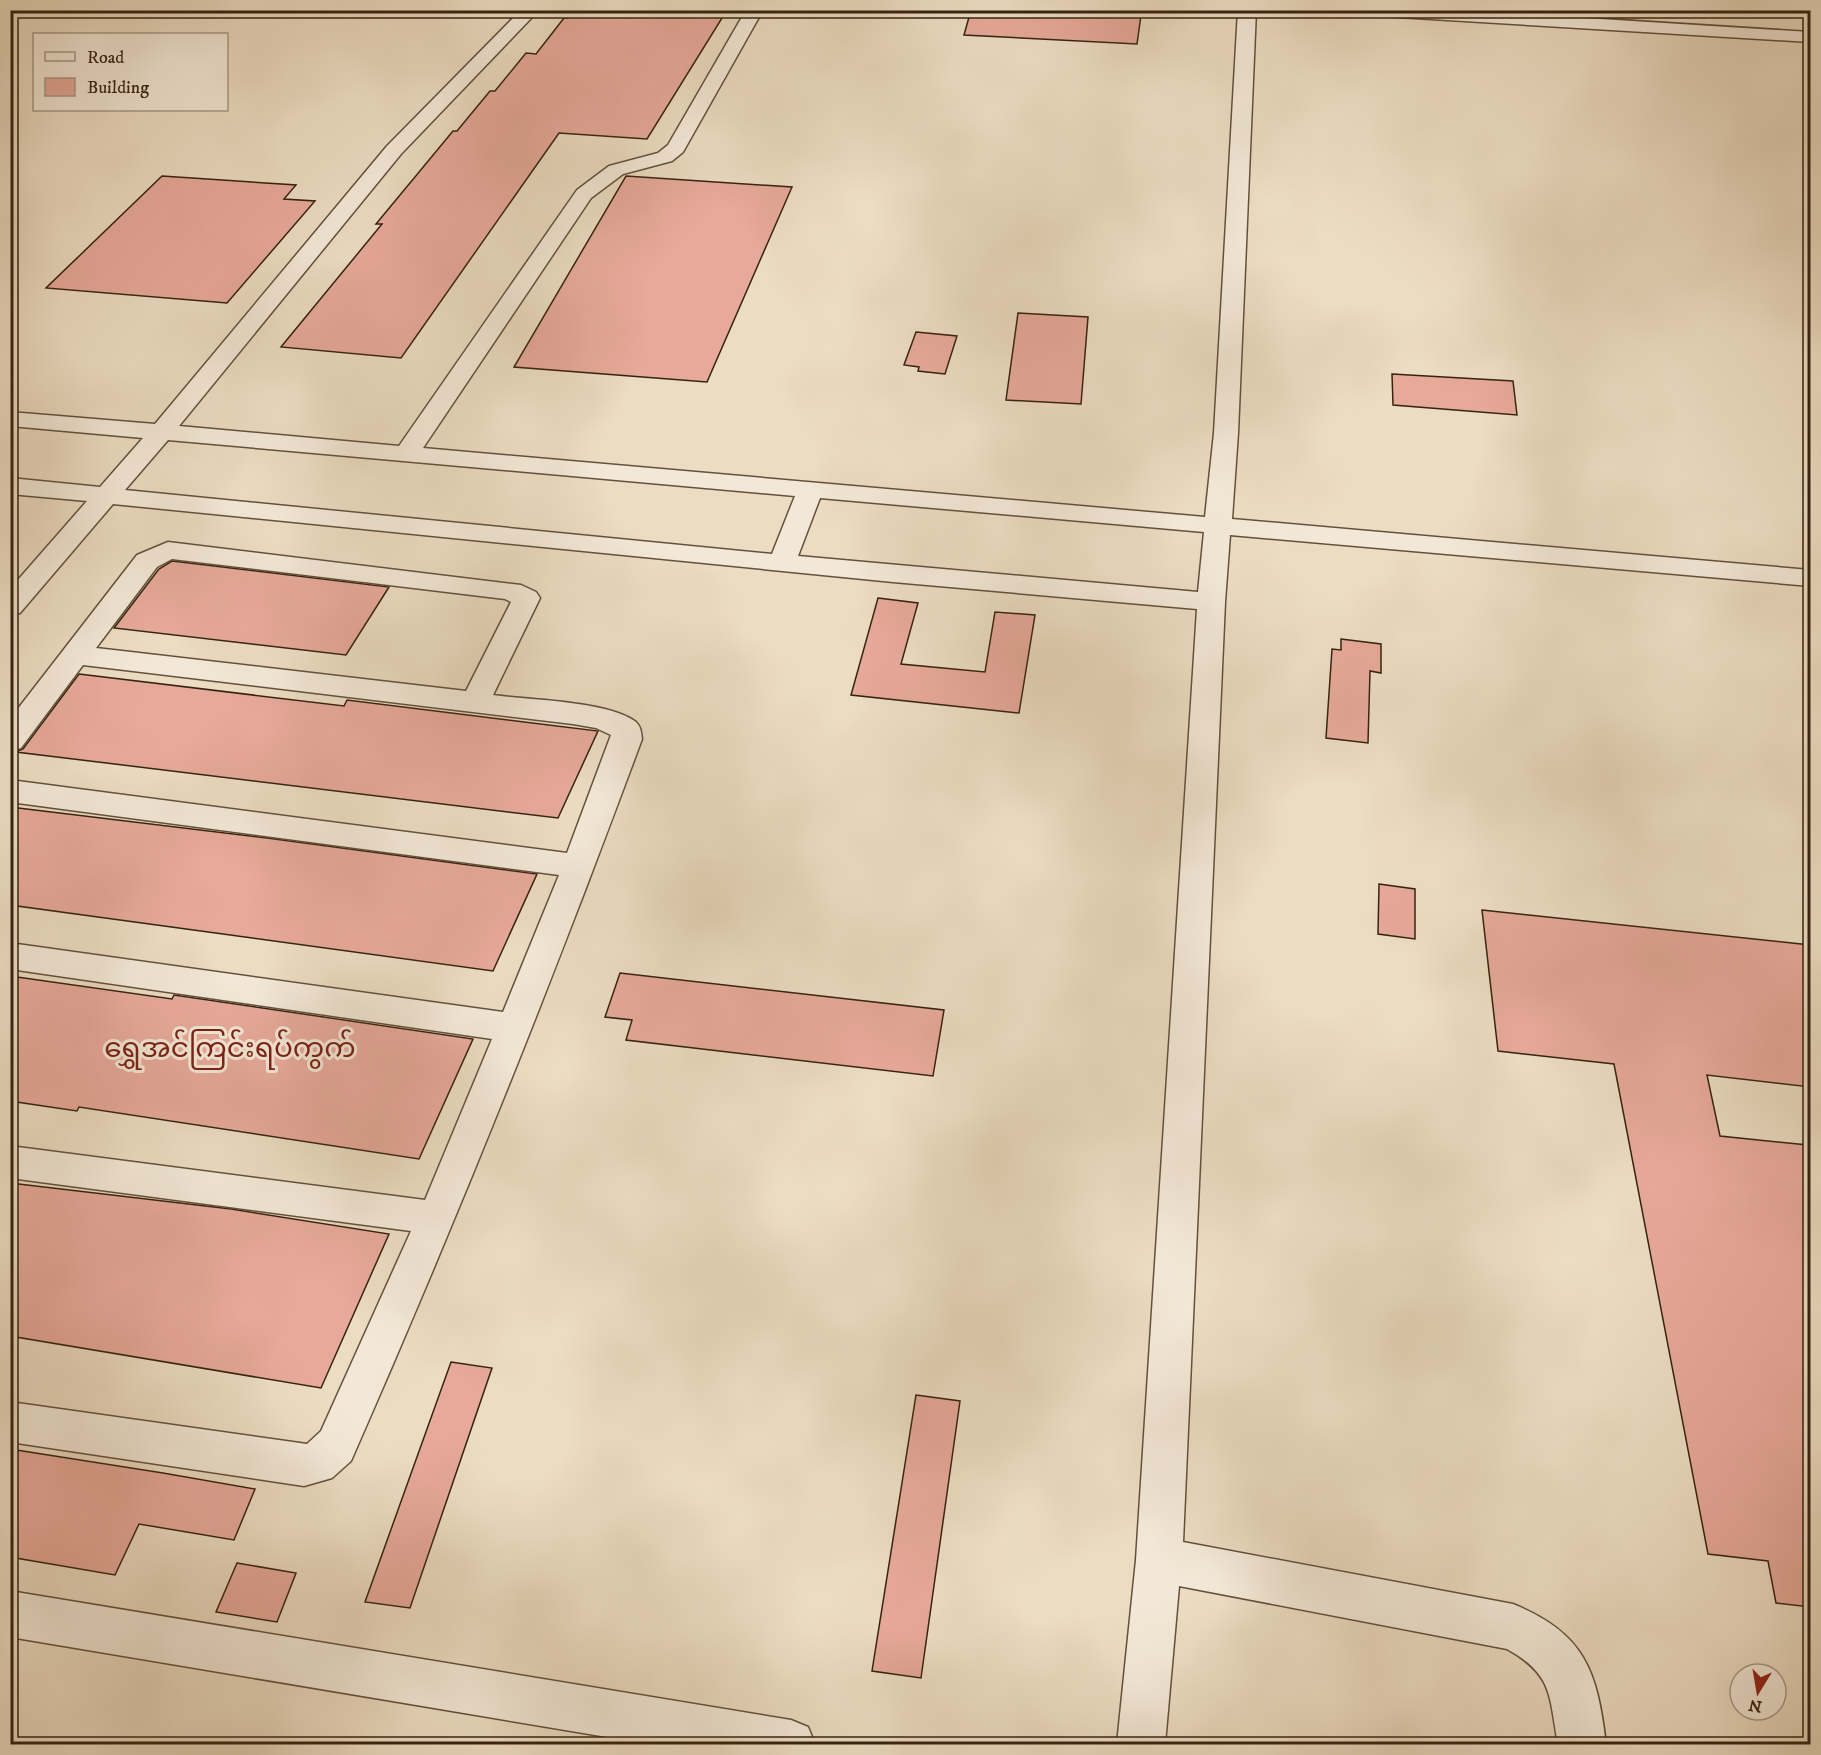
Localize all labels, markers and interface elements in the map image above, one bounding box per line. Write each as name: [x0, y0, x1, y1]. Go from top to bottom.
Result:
legend: [33, 33, 228, 111]
text: Road: [87, 47, 124, 69]
text: Building: [87, 77, 149, 99]
district label: ရွှေအင်ကြင်းရပ်ကွက်: [104, 1029, 356, 1070]
north arrow: [1728, 1662, 1788, 1722]
text: N: [1747, 1695, 1764, 1717]

